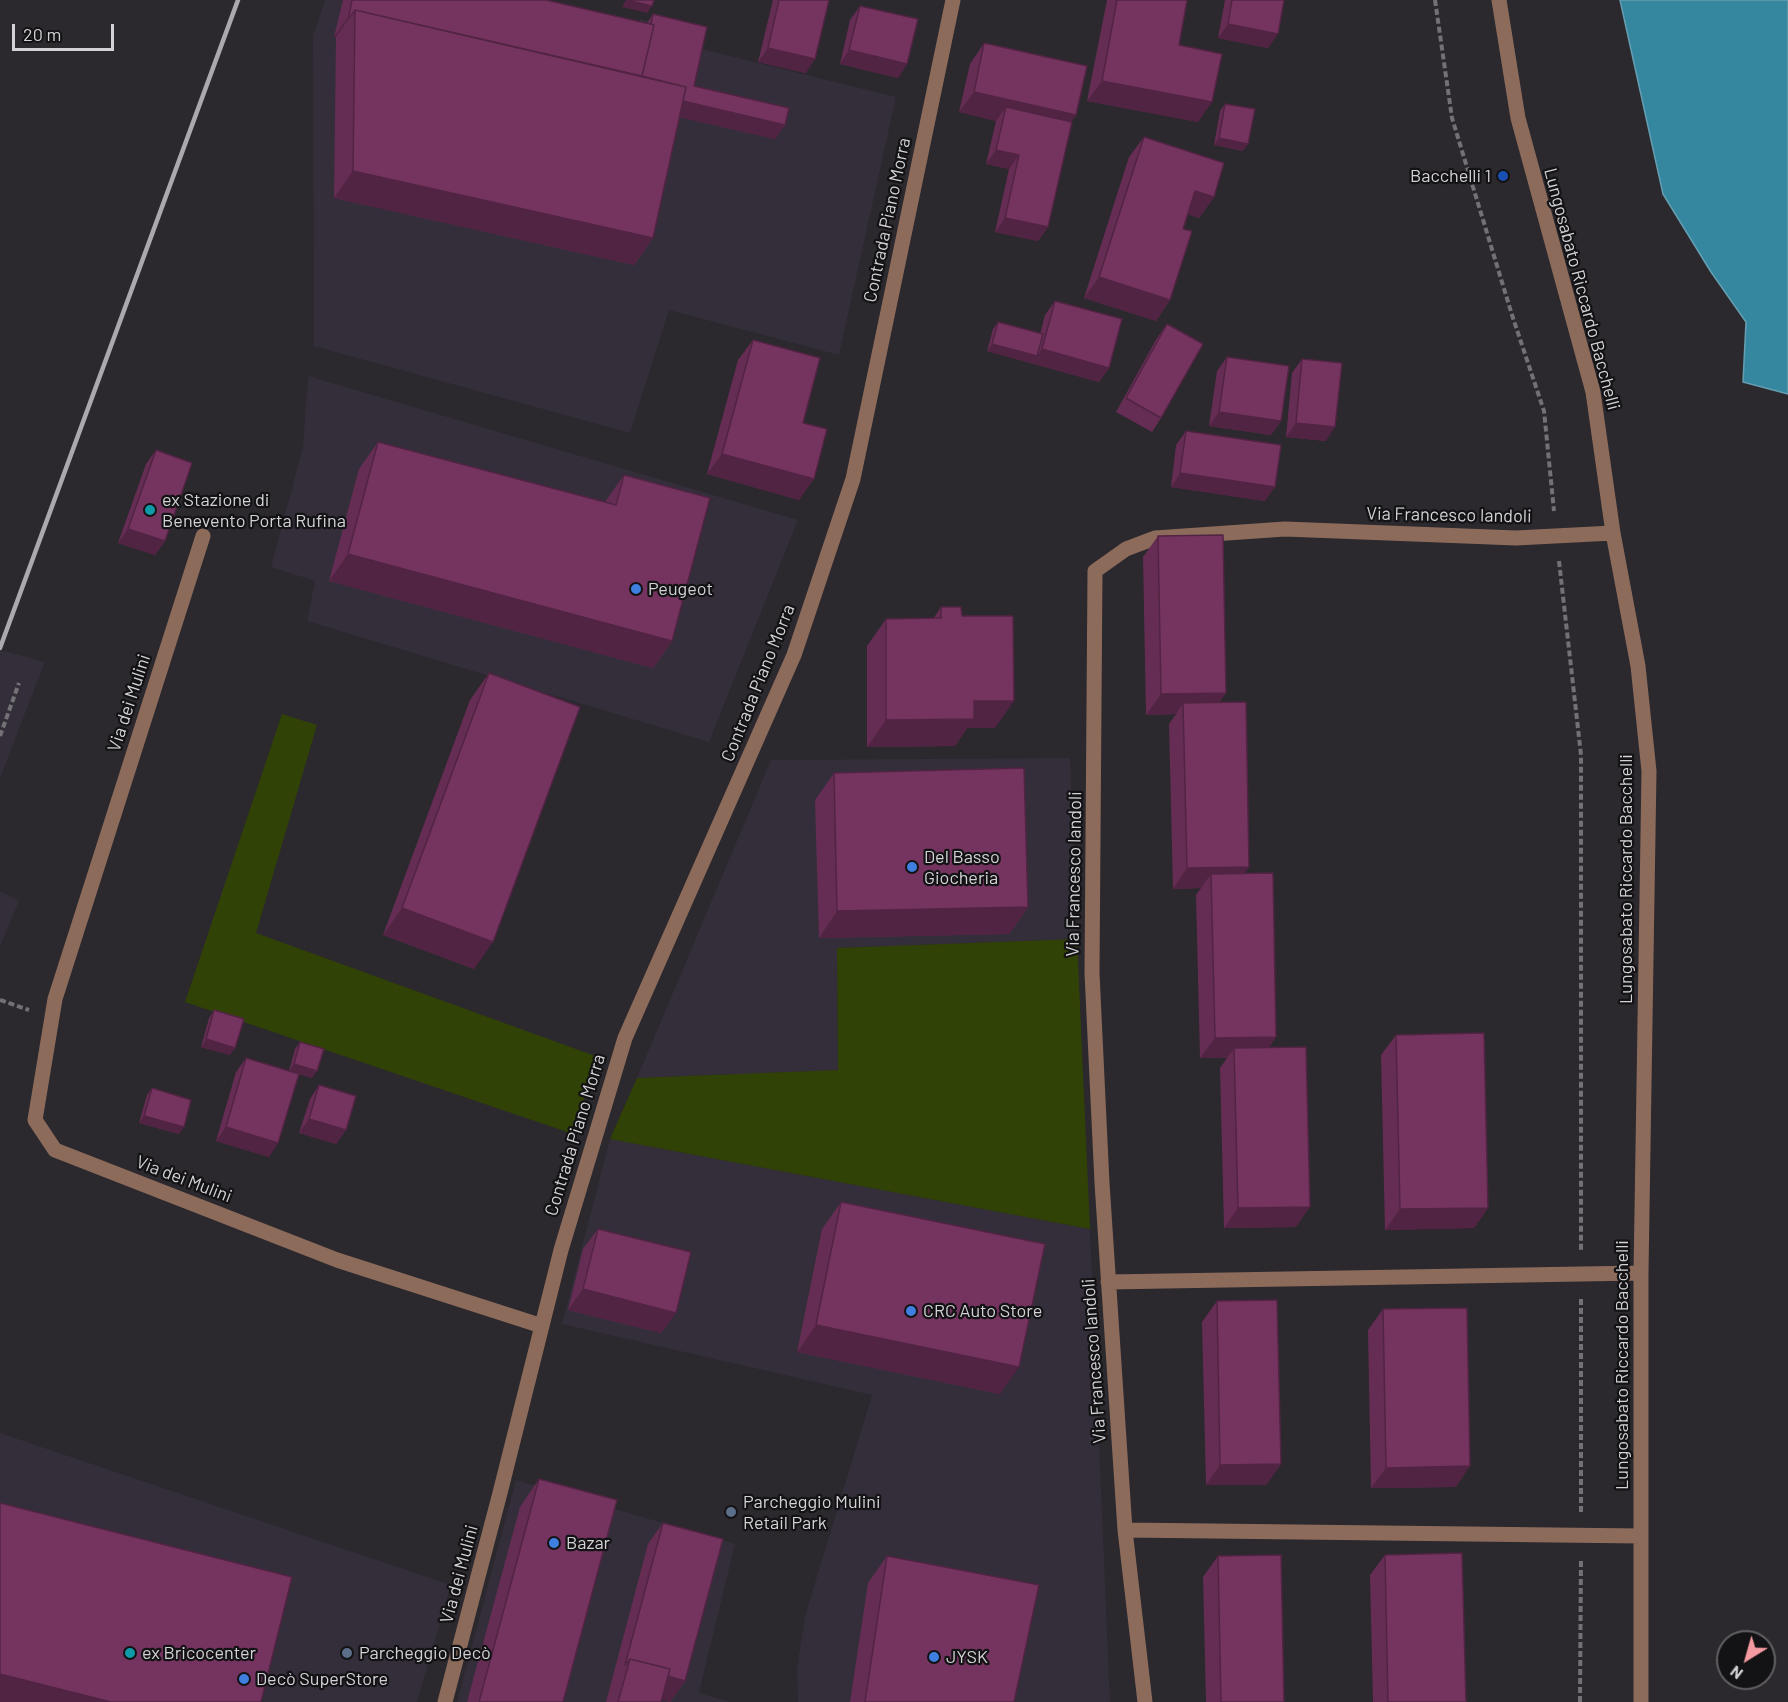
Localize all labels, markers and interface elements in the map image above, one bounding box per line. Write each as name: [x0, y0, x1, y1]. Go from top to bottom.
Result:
scale bar: [15, 12, 117, 50]
text: 20 m: [23, 23, 61, 45]
street label: Contrada Piano Morra: [859, 136, 915, 304]
place label: Bacchelli 1: [1410, 165, 1491, 187]
street label: Lungosabato Riccardo Bacchelli: [1539, 166, 1625, 412]
marker: Bacchelli 1: [1496, 169, 1510, 183]
place label: ex Stazione di Benevento Porta Rufina: [162, 489, 346, 532]
marker: ex Stazione di Benevento Porta Rufina: [143, 503, 157, 517]
street label: Via Francesco Iandoli: [1366, 503, 1532, 527]
place label: Peugeot: [648, 578, 713, 600]
marker: Peugeot: [629, 582, 643, 596]
street label: Contrada Piano Morra: [717, 601, 799, 765]
street label: Via dei Mulini: [103, 652, 155, 754]
street label: Lungosabato Riccardo Bacchelli: [1615, 754, 1637, 1004]
street label: Via Francesco Iandoli: [1062, 791, 1086, 957]
place label: Del Basso Giocheria: [924, 846, 1000, 888]
marker: Del Basso Giocheria: [905, 860, 919, 874]
street label: Contrada Piano Morra: [540, 1052, 610, 1218]
street label: Via dei Mulini: [133, 1151, 235, 1207]
street label: Lungosabato Riccardo Bacchelli: [1611, 1240, 1633, 1490]
street label: Via Francesco Iandoli: [1077, 1278, 1111, 1444]
place label: CRC Auto Store: [923, 1300, 1042, 1322]
marker: CRC Auto Store: [904, 1304, 918, 1318]
place label: Parcheggio Mulini Retail Park: [743, 1491, 881, 1534]
marker: Parcheggio Mulini Retail Park: [724, 1505, 738, 1519]
street label: Via dei Mulini: [435, 1522, 483, 1626]
place label: Bazar: [566, 1532, 610, 1554]
marker: Bazar: [547, 1536, 561, 1550]
north arrow: [1716, 1630, 1776, 1690]
place label: ex Bricocenter: [142, 1642, 256, 1664]
place label: Parcheggio Decò: [359, 1642, 491, 1664]
marker: ex Bricocenter: [123, 1646, 137, 1660]
marker: Parcheggio Decò: [340, 1646, 354, 1660]
place label: JYSK: [946, 1646, 988, 1668]
marker: JYSK: [927, 1650, 941, 1664]
text: N: [1726, 1662, 1746, 1684]
place label: Decò SuperStore: [256, 1668, 388, 1690]
marker: Decò SuperStore: [237, 1672, 251, 1686]

